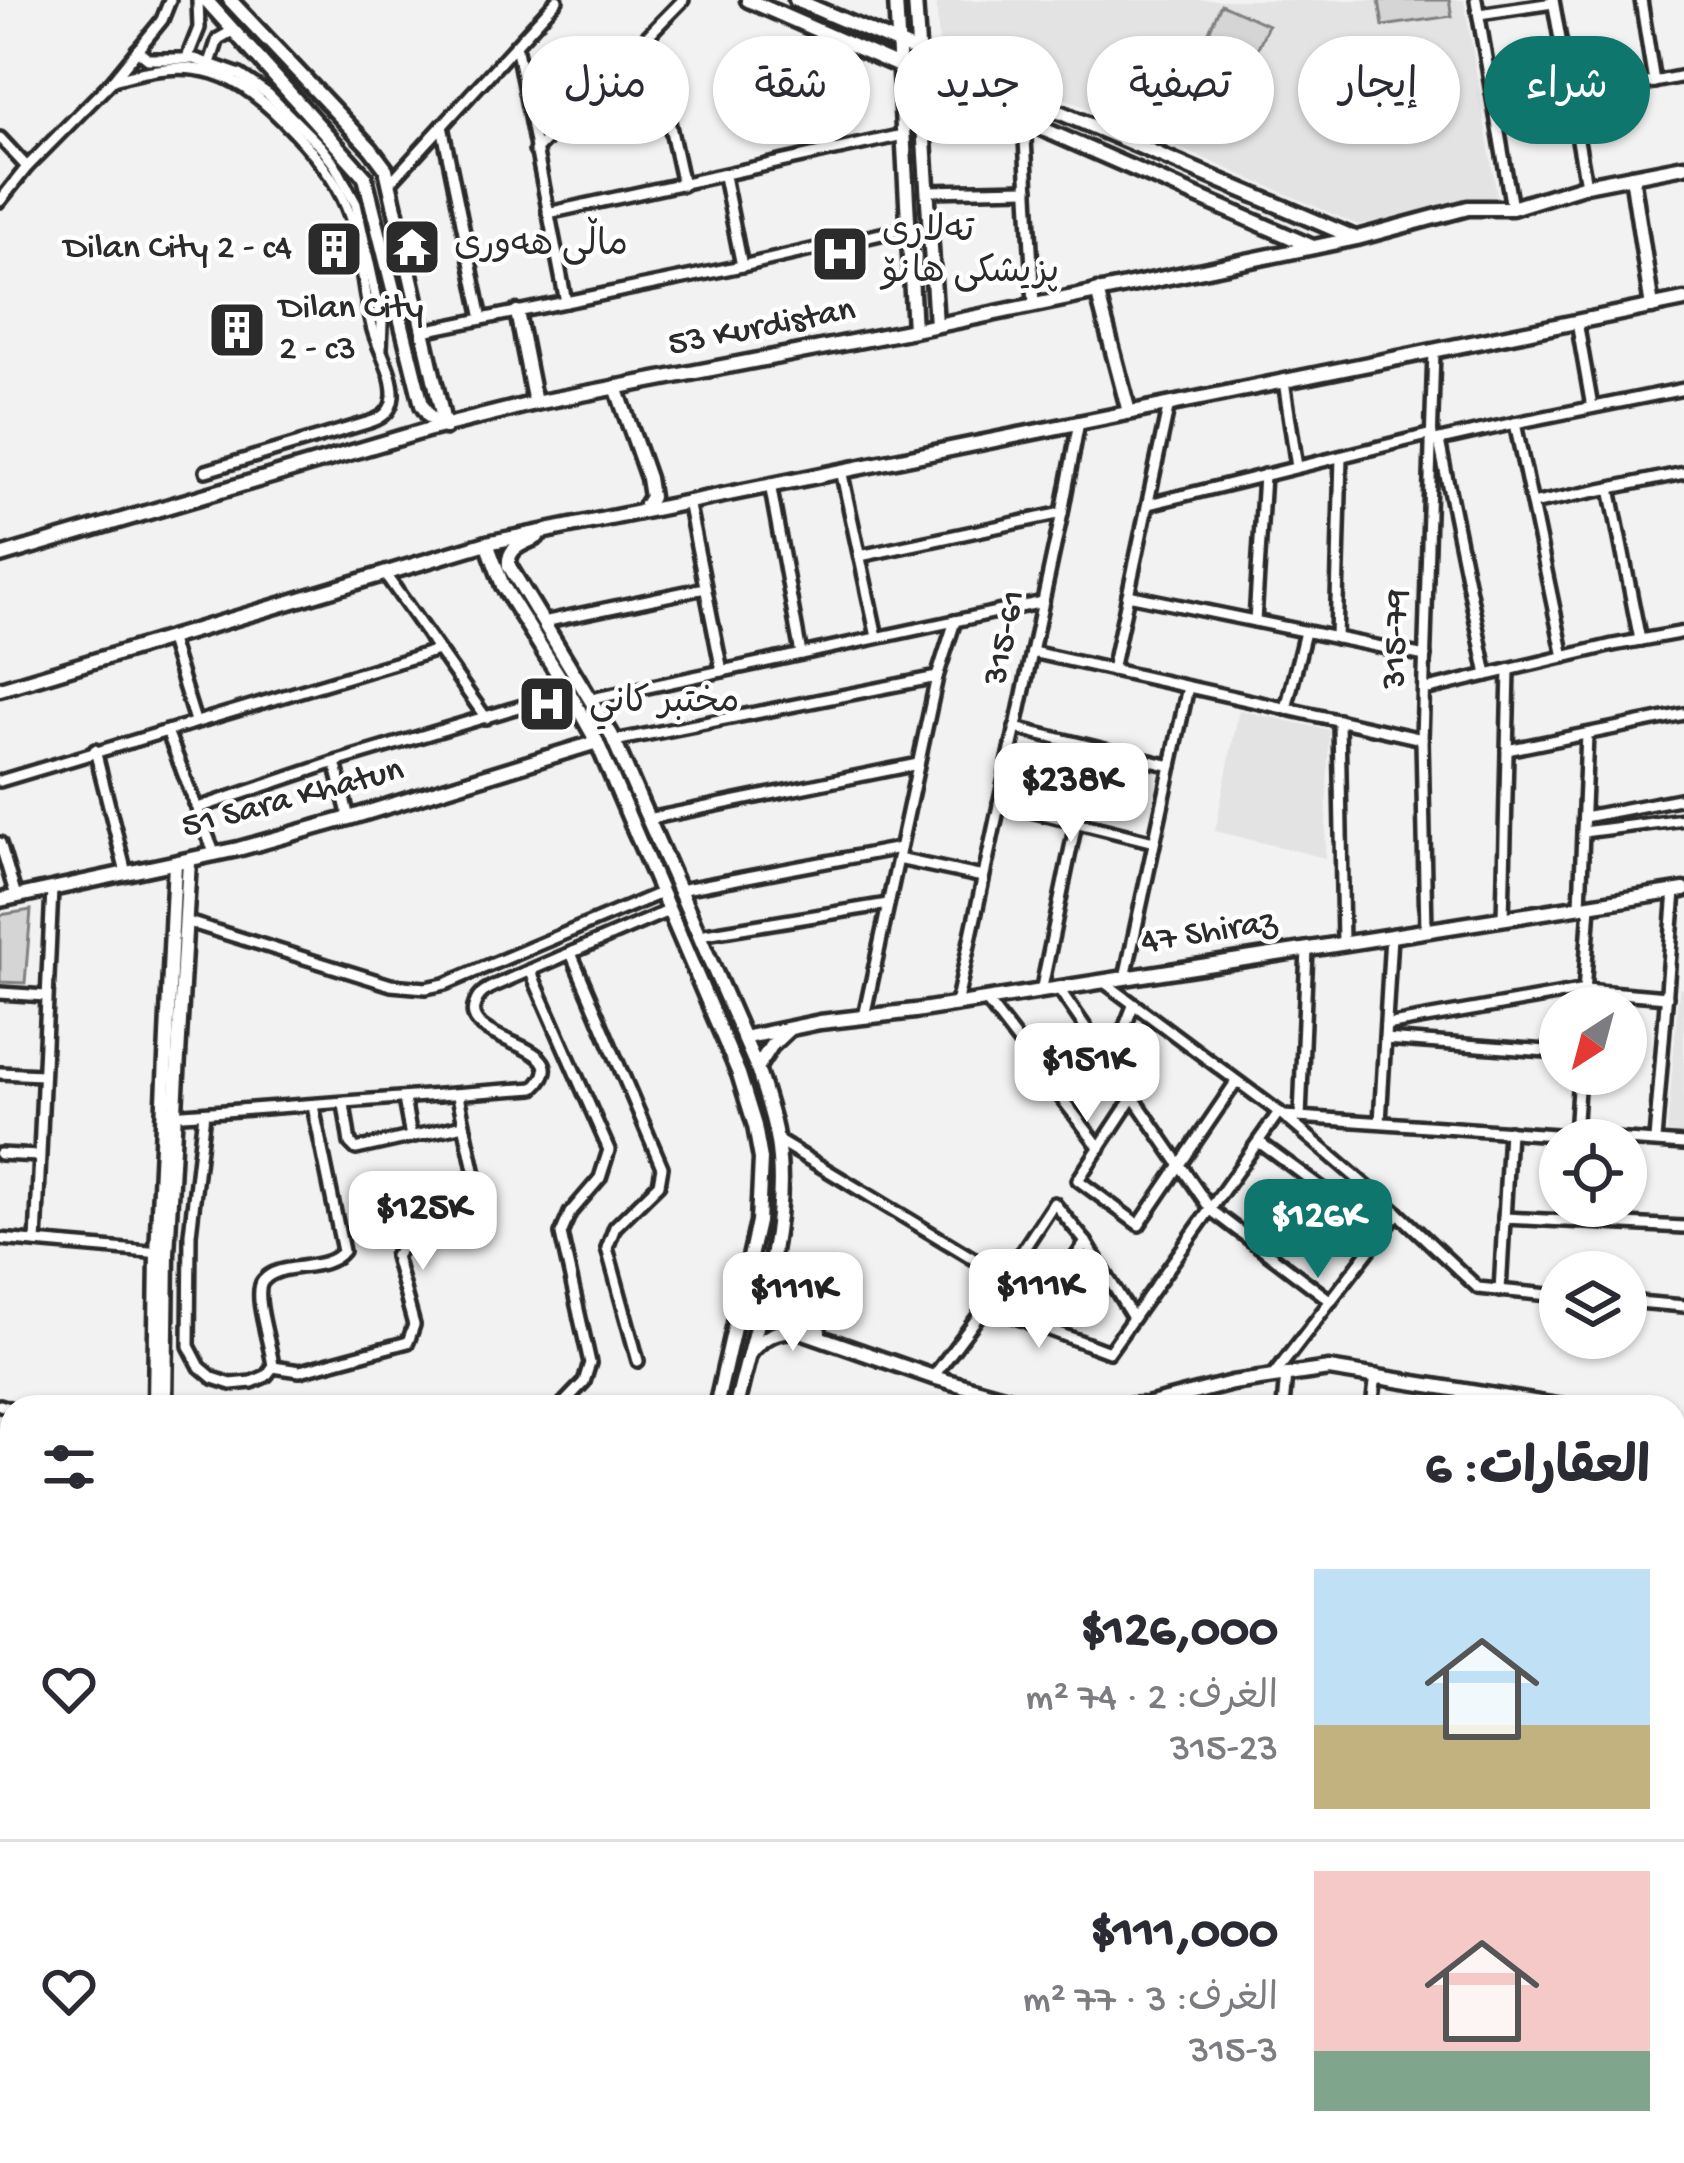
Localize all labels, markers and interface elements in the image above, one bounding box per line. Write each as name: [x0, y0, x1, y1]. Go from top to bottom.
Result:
chip: منزل: [522, 36, 689, 144]
chip: شقة: [713, 36, 870, 144]
chip: جديد: [894, 36, 1063, 144]
chip: تصفية: [1087, 36, 1274, 144]
chip: إيجار: [1298, 36, 1460, 144]
chip: شراء: [1484, 36, 1650, 144]
place label: تەلاری پزیشکی هانۆ: [879, 212, 1059, 296]
temple icon: ماڵی هەوری: [381, 216, 443, 278]
place label: ماڵی هەوری: [454, 216, 628, 269]
building icon: Dilan City 2 - c4: [303, 218, 365, 280]
hospital icon: تەلاری پزیشکی هانۆ: [809, 223, 871, 285]
place label: Dilan City 2 - c4: [62, 228, 292, 271]
place label: Dilan City 2 - c3: [277, 288, 424, 372]
street label: 53 Kurdistan: [665, 290, 859, 368]
building icon: Dilan City 2 - c3: [206, 299, 268, 361]
street label: 315-61: [976, 586, 1038, 691]
street label: 315-79: [1375, 588, 1421, 691]
hospital icon: مختبر كاني: [516, 673, 578, 735]
place label: مختبر كاني: [589, 683, 739, 730]
pin: $238K: [987, 743, 1155, 845]
street label: 51 Sara Khatun: [177, 750, 409, 850]
text: $238K: [1021, 759, 1121, 805]
street label: 47 Shiraz: [1138, 902, 1281, 966]
north arrow: [1539, 987, 1647, 1095]
map controls: [1539, 987, 1647, 1359]
pin: $151K: [1003, 1023, 1171, 1125]
text: $151K: [1041, 1039, 1133, 1085]
button: locate: [1539, 1119, 1647, 1227]
pin: $125K: [339, 1171, 507, 1273]
pin: $126K: [1234, 1179, 1402, 1281]
text: $125K: [376, 1187, 470, 1233]
text: $126K: [1271, 1195, 1365, 1241]
pin: $111K: [955, 1249, 1123, 1351]
button: layers: [1539, 1251, 1647, 1359]
pin: $111K: [709, 1252, 877, 1354]
text: $111K: [996, 1265, 1082, 1311]
text: $111K: [750, 1268, 836, 1314]
icon: filters: [36, 1434, 102, 1500]
text: العقارات: 6: [1425, 1442, 1650, 1502]
text: $126,000: [1081, 1604, 1278, 1664]
icon: home: [1410, 1617, 1554, 1761]
icon: heart: [36, 1656, 102, 1722]
text: الغرف: 2 · 74 m²: [1026, 1677, 1278, 1723]
text: 315-23: [1170, 1728, 1278, 1774]
text: $111,000: [1090, 1906, 1278, 1966]
icon: home: [1410, 1919, 1554, 2063]
icon: heart: [36, 1958, 102, 2024]
text: الغرف: 3 · 77 m²: [1023, 1979, 1278, 2025]
text: 315-3: [1189, 2030, 1278, 2076]

